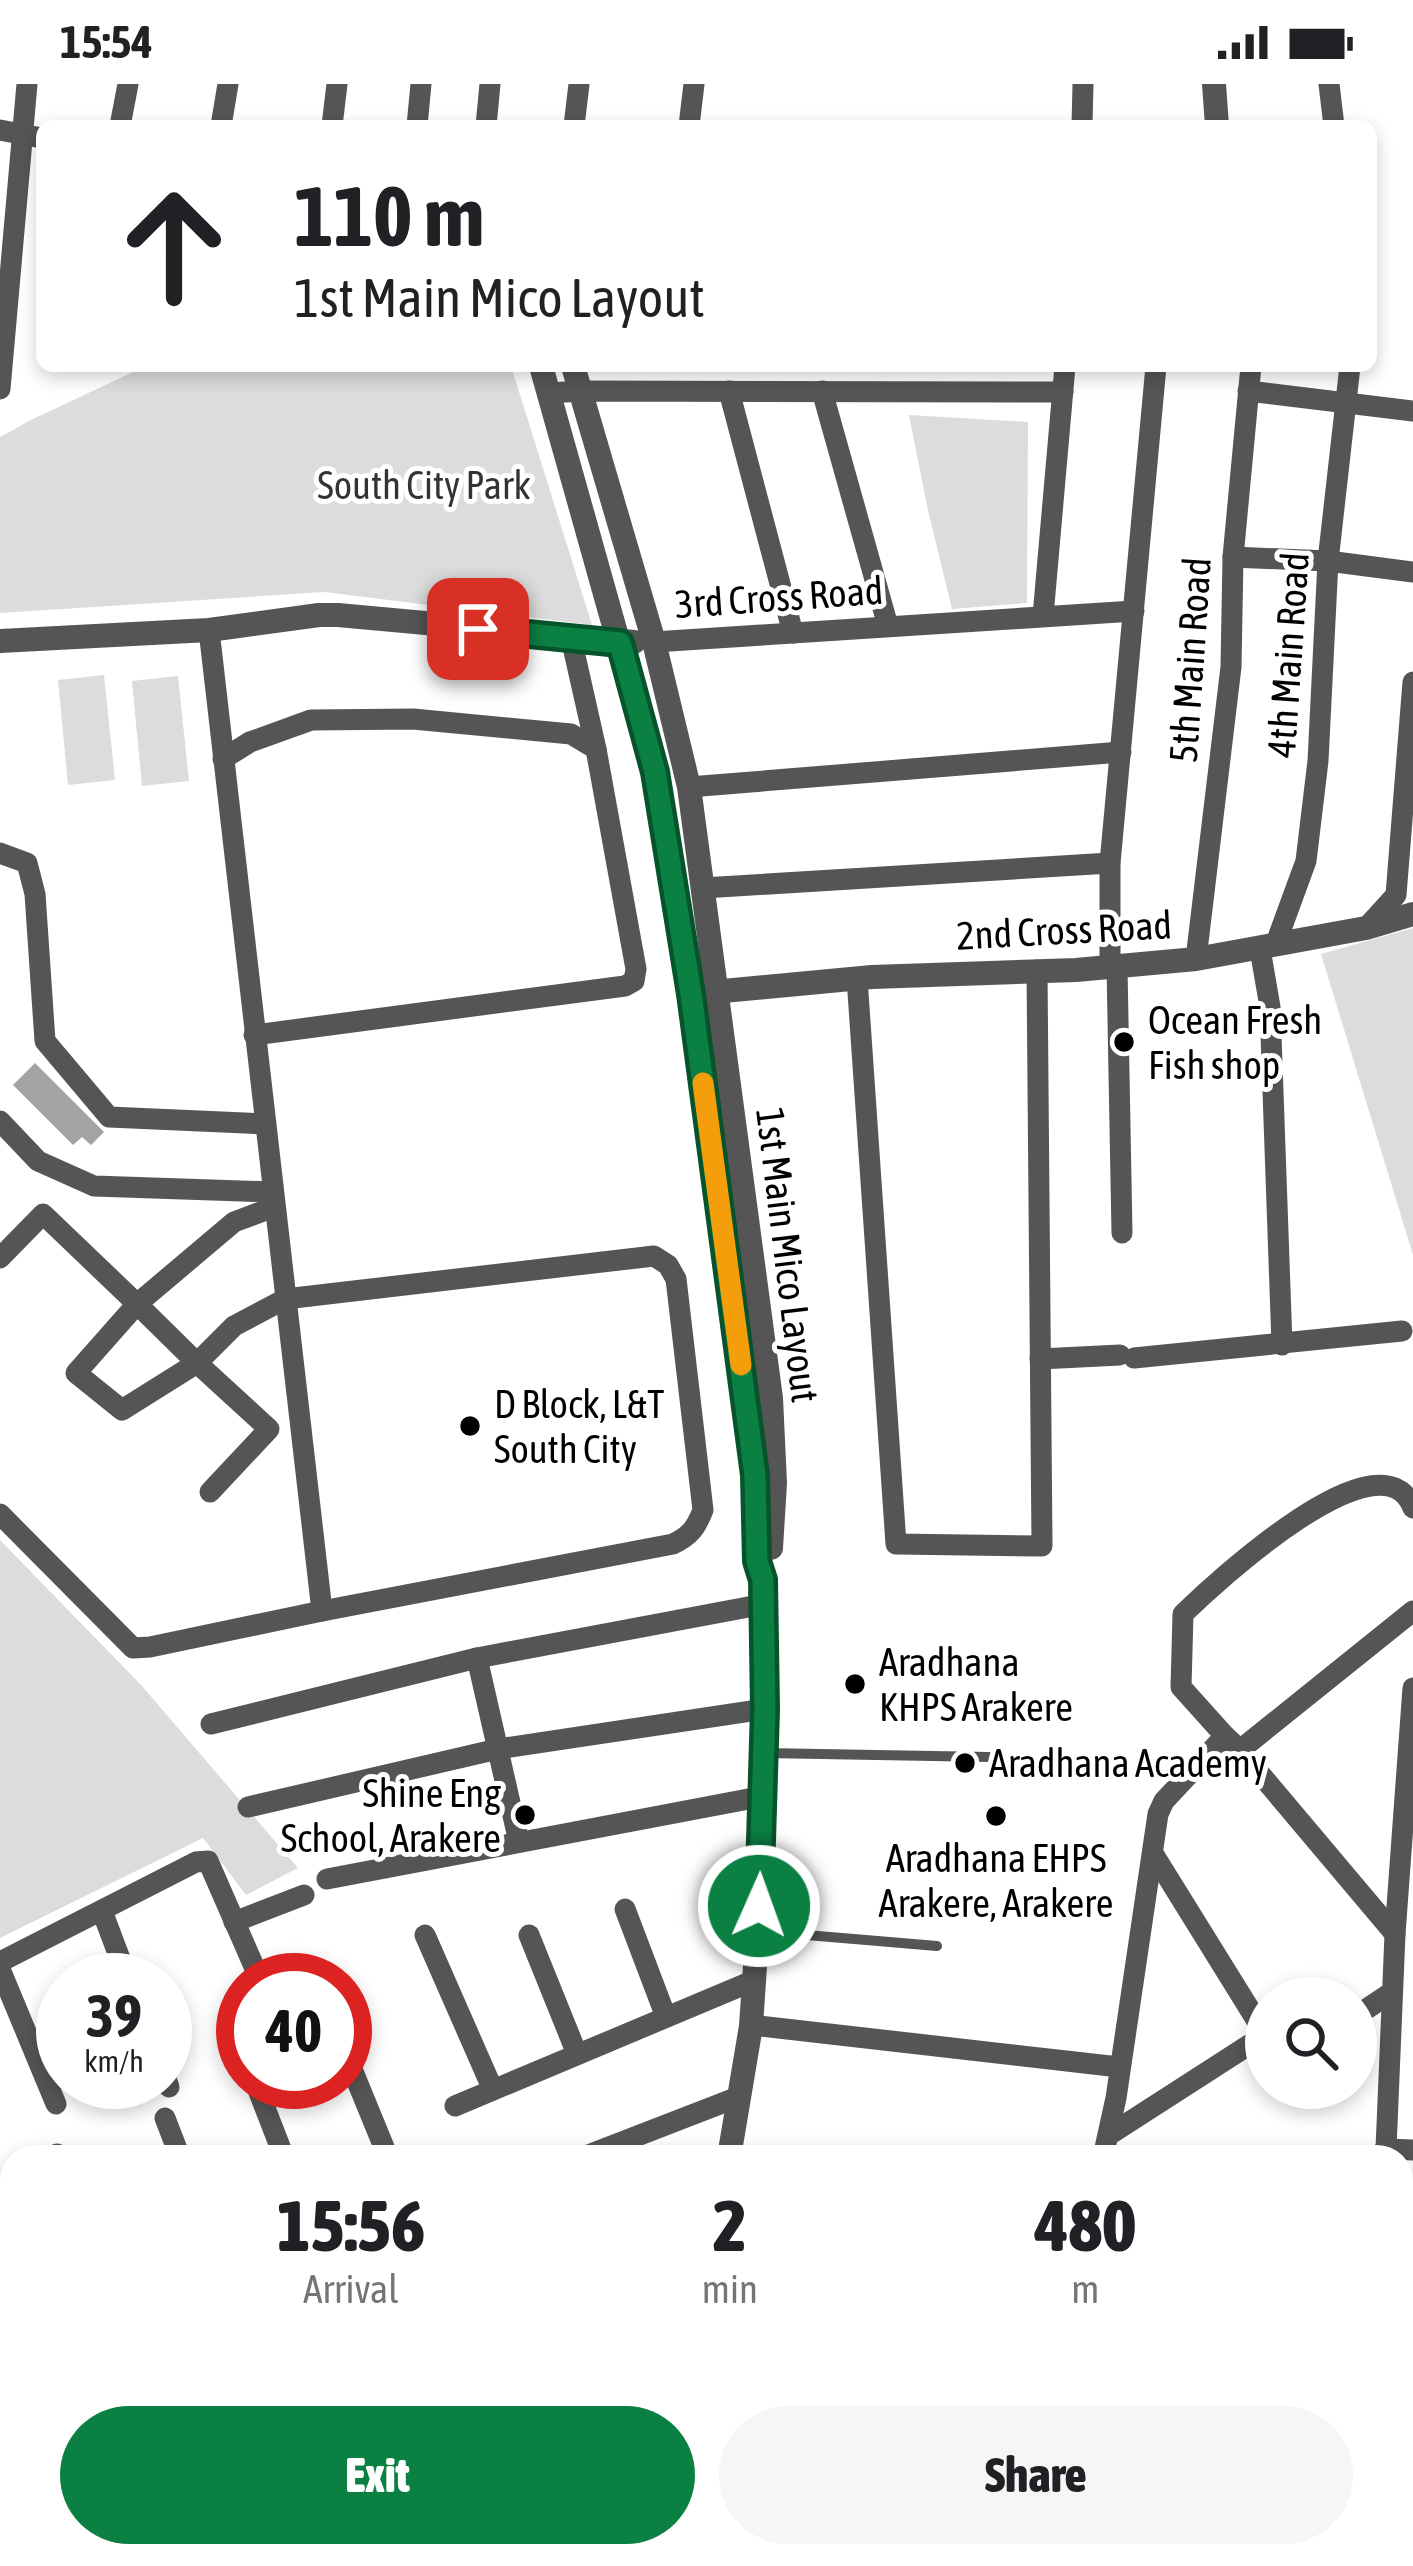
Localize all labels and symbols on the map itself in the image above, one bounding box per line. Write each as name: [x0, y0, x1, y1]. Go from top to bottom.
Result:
park label: South City Park: [317, 463, 531, 507]
street label: 4th Main Road: [1259, 551, 1317, 759]
street label: 5th Main Road: [1161, 556, 1219, 764]
street label: 3rd Cross Road: [674, 568, 884, 626]
pin: [427, 578, 529, 680]
street label: 2nd Cross Road: [955, 902, 1173, 958]
place label: Ocean Fresh Fish shop: [1148, 998, 1322, 1087]
marker: Ocean Fresh Fish shop: [1111, 1029, 1137, 1055]
street label: 1st Main Mico Layout: [748, 1105, 828, 1405]
place label: D Block, L&T South City: [494, 1382, 664, 1471]
marker: D Block, L&T South City: [457, 1413, 483, 1439]
place label: Aradhana KHPS Arakere: [879, 1640, 1073, 1729]
marker: Aradhana KHPS Arakere: [842, 1671, 868, 1697]
place label: Aradhana Academy: [989, 1741, 1267, 1785]
marker: Aradhana Academy: [952, 1750, 978, 1776]
place label: Shine Eng School, Arakere: [281, 1771, 501, 1860]
marker: Shine Eng School, Arakere: [512, 1802, 538, 1828]
marker: Aradhana EHPS Arakere, Arakere: [983, 1803, 1009, 1829]
place label: Aradhana EHPS Arakere, Arakere: [879, 1836, 1113, 1925]
position arrow: [696, 1843, 822, 1969]
speed limit sign: 40: [216, 1953, 372, 2109]

